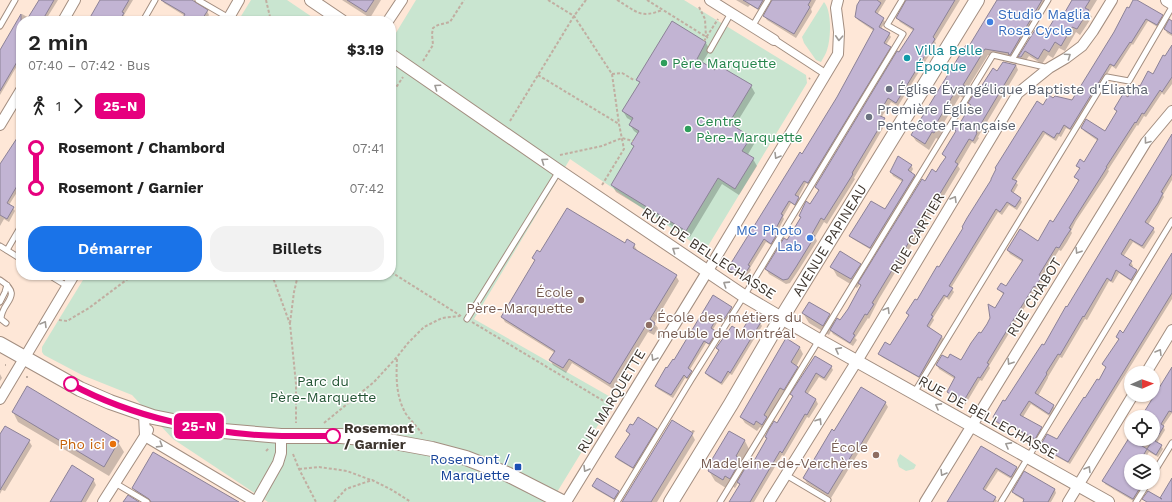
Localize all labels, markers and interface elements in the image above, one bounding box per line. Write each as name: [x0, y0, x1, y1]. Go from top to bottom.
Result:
place label: Studio Maglia Rosa Cycle: [998, 6, 1090, 38]
marker: Studio Maglia Rosa Cycle: [985, 17, 995, 27]
text: 2 min: [28, 30, 88, 55]
one-way arrow: [834, 35, 843, 41]
text: $3.19: [347, 41, 384, 59]
place label: Villa Belle Époque: [915, 42, 983, 74]
marker: Villa Belle Époque: [902, 53, 912, 63]
one-way arrow: [1064, 53, 1071, 61]
place label: Père Marquette: [672, 55, 776, 71]
text: 07:40 – 07:42 · Bus: [28, 58, 150, 73]
marker: Père Marquette: [659, 58, 669, 68]
place label: Église Évangélique Baptiste d'Éliatha: [897, 81, 1148, 97]
one-way arrow: [434, 84, 441, 92]
marker: Église Évangélique Baptiste d'Éliatha: [884, 84, 894, 94]
icon: walk: [28, 95, 50, 117]
icon: forward: [67, 95, 89, 117]
text: 25-N: [103, 98, 137, 114]
text: 1: [56, 99, 61, 114]
place label: Première Église Penteĉote Française: [877, 101, 1016, 133]
marker: Première Église Penteĉote Française: [864, 112, 874, 122]
place label: Centre Père-Marquette: [696, 113, 803, 145]
marker: Centre Père-Marquette: [683, 124, 693, 134]
one-way arrow: [1145, 136, 1152, 143]
text: Rosemont / Chambord: [58, 139, 225, 157]
text: 07:41: [352, 141, 384, 156]
one-way arrow: [774, 152, 782, 159]
one-way arrow: [541, 158, 548, 166]
text: Rosemont / Garnier: [58, 179, 203, 197]
text: 07:42: [350, 181, 384, 196]
street label: AVENUE PAPINEAU: [789, 181, 870, 299]
street label: RUE CARTIER: [887, 190, 947, 276]
one-way arrow: [950, 196, 957, 203]
street label: RUE DE BELLECHASSE: [639, 204, 779, 302]
place label: MC Photo Lab: [736, 222, 802, 254]
button: Démarrer: [28, 226, 202, 272]
button: Billets: [210, 226, 384, 272]
marker: MC Photo Lab: [805, 233, 815, 243]
one-way arrow: [672, 247, 679, 255]
one-way arrow: [1076, 247, 1083, 254]
street label: RUE CHABOT: [1003, 254, 1065, 339]
one-way arrow: [723, 281, 730, 288]
place label: École Père-Marquette: [466, 284, 573, 316]
marker: École Père-Marquette: [576, 295, 586, 305]
one-way arrow: [882, 307, 890, 314]
place label: École des métiers du meuble de Montréal: [657, 309, 802, 341]
marker: École des métiers du meuble de Montréal: [644, 320, 654, 330]
one-way arrow: [40, 321, 47, 328]
street label: RUE MARQUETTE: [574, 346, 648, 456]
one-way arrow: [835, 347, 842, 355]
one-way arrow: [1154, 349, 1162, 356]
one-way arrow: [652, 354, 659, 361]
one-way arrow: [1008, 358, 1015, 365]
north arrow: [1124, 366, 1160, 402]
map controls: [1124, 366, 1160, 490]
street label: RUE DE BELLECHASSE: [916, 372, 1060, 462]
park label: Parc du Père-Marquette: [270, 373, 376, 405]
unlabelled marker: [63, 376, 79, 392]
one-way arrow: [935, 403, 942, 411]
button: locate: [1124, 410, 1160, 446]
line badge: 25-N: [171, 413, 227, 439]
text: 25-N: [182, 418, 216, 434]
one-way arrow: [814, 418, 821, 425]
place label: Rosemont / Garnier: [344, 420, 414, 452]
marker: Rosemont / Garnier: [325, 428, 341, 444]
place label: Pho ici: [59, 436, 105, 452]
marker: Pho ici: [108, 439, 118, 449]
place label: École Madeleine-de-Verchères: [701, 439, 868, 471]
one-way arrow: [156, 440, 163, 448]
one-way arrow: [1005, 442, 1012, 450]
marker: École Madeleine-de-Verchères: [871, 450, 881, 460]
place label: Rosemont / Marquette: [430, 451, 510, 483]
button: layers: [1124, 454, 1160, 490]
marker: Rosemont / Marquette: [513, 462, 523, 472]
one-way arrow: [584, 465, 591, 472]
one-way arrow: [1083, 466, 1091, 473]
one-way arrow: [940, 469, 947, 476]

